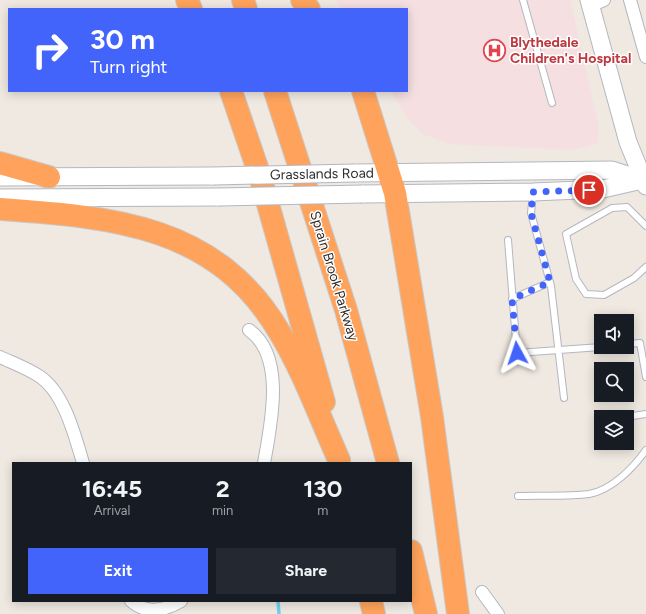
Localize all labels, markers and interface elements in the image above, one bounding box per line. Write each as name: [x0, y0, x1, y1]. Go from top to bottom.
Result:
text: 30 m: [90, 22, 155, 56]
icon: right: [24, 24, 76, 76]
place label: Blythedale Children's Hospital: [510, 34, 632, 67]
hospital icon: Blythedale Children's Hospital: [481, 37, 507, 63]
text: Turn right: [90, 56, 167, 78]
street label: Grasslands Road: [270, 165, 374, 183]
pin: [572, 173, 606, 207]
icon: arrive: [578, 179, 600, 201]
street label: Sprain Brook Parkway: [306, 209, 362, 344]
map controls: [594, 314, 634, 450]
button: sound: [594, 314, 634, 354]
position arrow: [496, 332, 538, 374]
button: search: [594, 362, 634, 402]
button: layers: [594, 410, 634, 450]
text: 16:45: [82, 474, 142, 503]
text: 2: [216, 474, 230, 503]
text: 130: [303, 474, 342, 503]
text: Arrival: [94, 503, 130, 518]
text: min: [212, 503, 233, 518]
text: m: [317, 503, 328, 518]
button: Exit: [28, 548, 208, 594]
button: Share: [216, 548, 396, 594]

